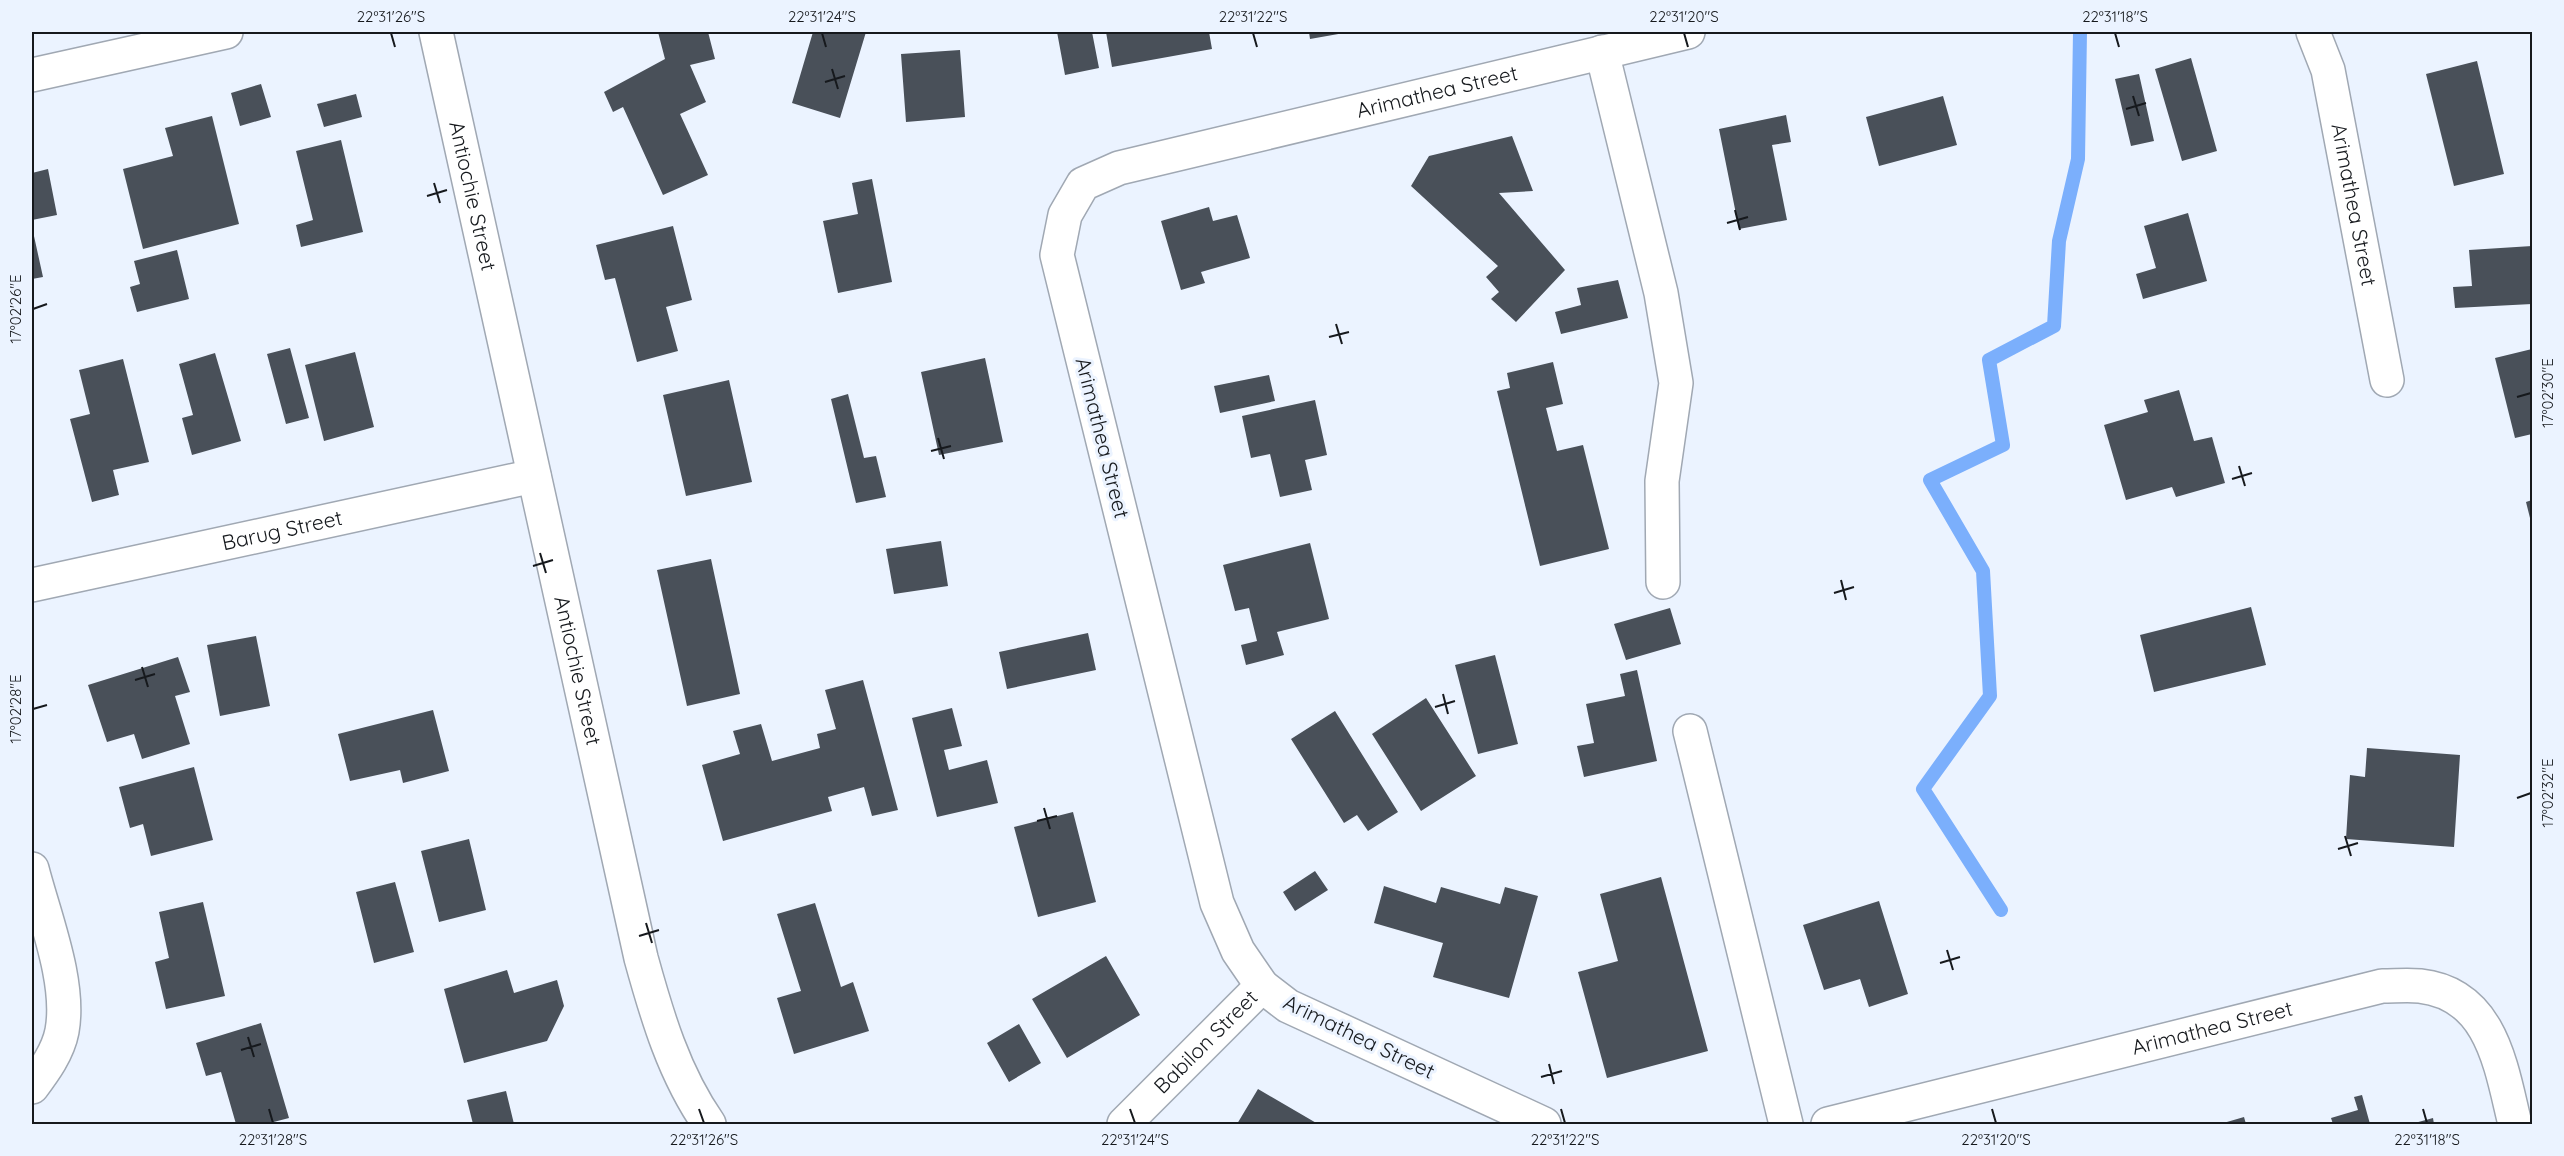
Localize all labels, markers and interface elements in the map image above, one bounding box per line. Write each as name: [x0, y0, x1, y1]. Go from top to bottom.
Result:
text: 22°31'26"S: [357, 7, 425, 26]
text: 22°31'24"S: [788, 7, 856, 26]
text: 22°31'22"S: [1219, 7, 1287, 26]
text: 22°31'20"S: [1649, 7, 1719, 26]
text: 22°31'18"S: [2082, 7, 2148, 26]
street label: Arimathea Street: [1354, 59, 1520, 123]
street label: Antiochie Street: [444, 119, 502, 273]
street label: Arimathea Street: [2326, 121, 2383, 288]
text: 17°02'26"E: [6, 274, 25, 344]
street label: Arimathea Street: [1070, 355, 1136, 521]
text: 17°02'30"E: [2538, 358, 2557, 428]
street label: Barug Street: [219, 504, 345, 555]
street label: Antiochie Street: [549, 593, 608, 748]
text: 17°02'28"E: [6, 674, 25, 744]
text: 17°02'32"E: [2538, 759, 2557, 827]
street label: Babilon Street: [1148, 984, 1263, 1099]
street label: Arimathea Street: [1280, 988, 1439, 1084]
street label: Arimathea Street: [2129, 995, 2295, 1060]
text: 22°31'28"S: [239, 1130, 307, 1149]
text: 22°31'26"S: [670, 1130, 738, 1149]
text: 22°31'24"S: [1101, 1130, 1169, 1149]
text: 22°31'22"S: [1531, 1130, 1599, 1149]
text: 22°31'20"S: [1961, 1130, 2031, 1149]
text: 22°31'18"S: [2394, 1130, 2460, 1149]

